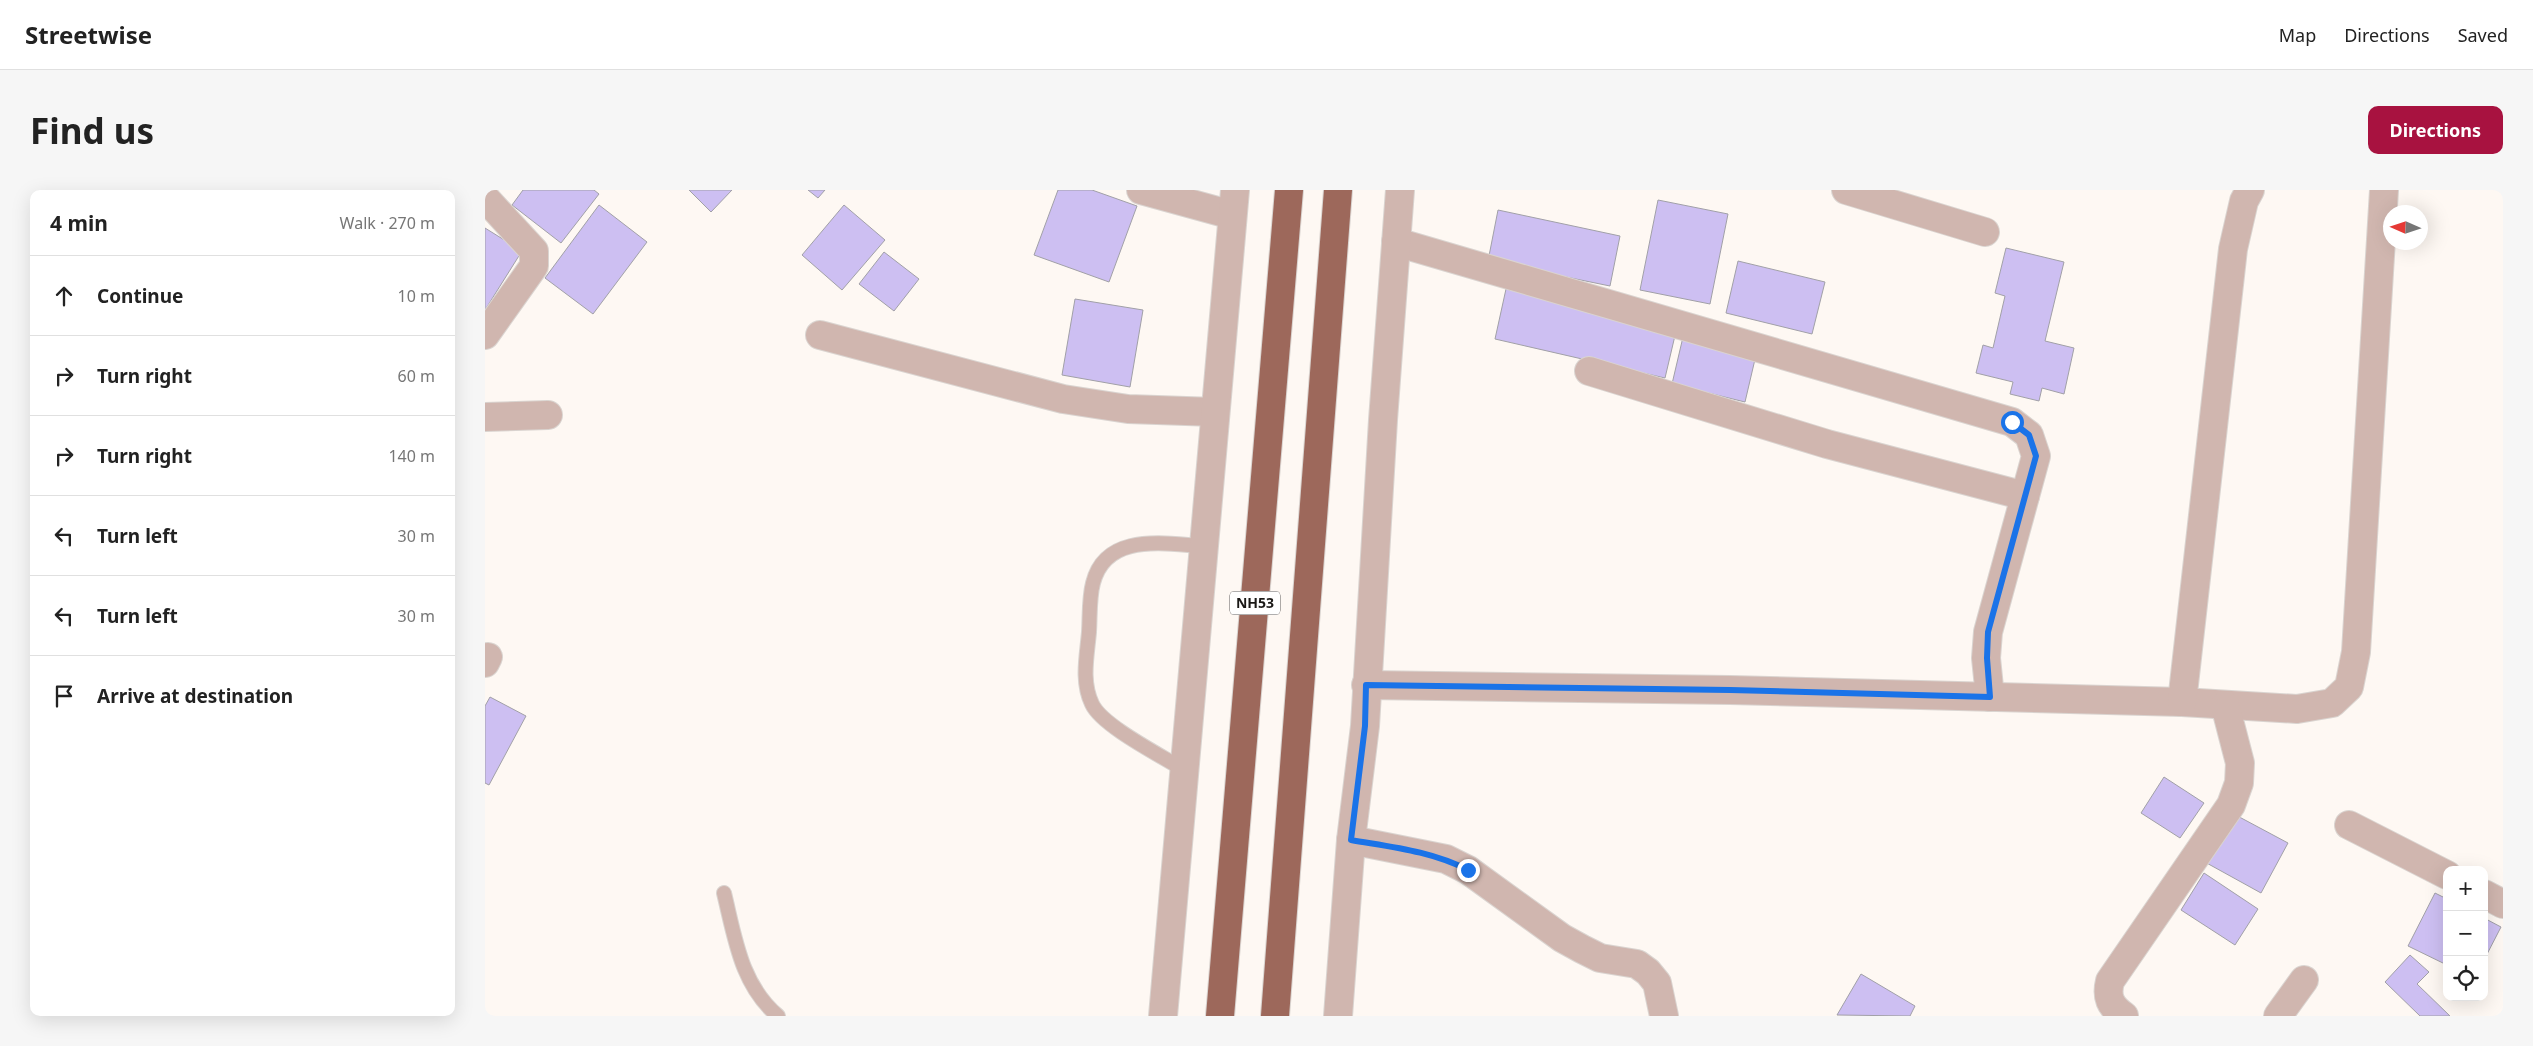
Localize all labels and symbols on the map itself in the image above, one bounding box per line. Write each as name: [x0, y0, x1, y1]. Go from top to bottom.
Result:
north arrow: [2383, 205, 2428, 250]
route start: [2001, 411, 2024, 434]
road number: NH53: [1230, 592, 1280, 614]
route end: [1457, 859, 1480, 882]

